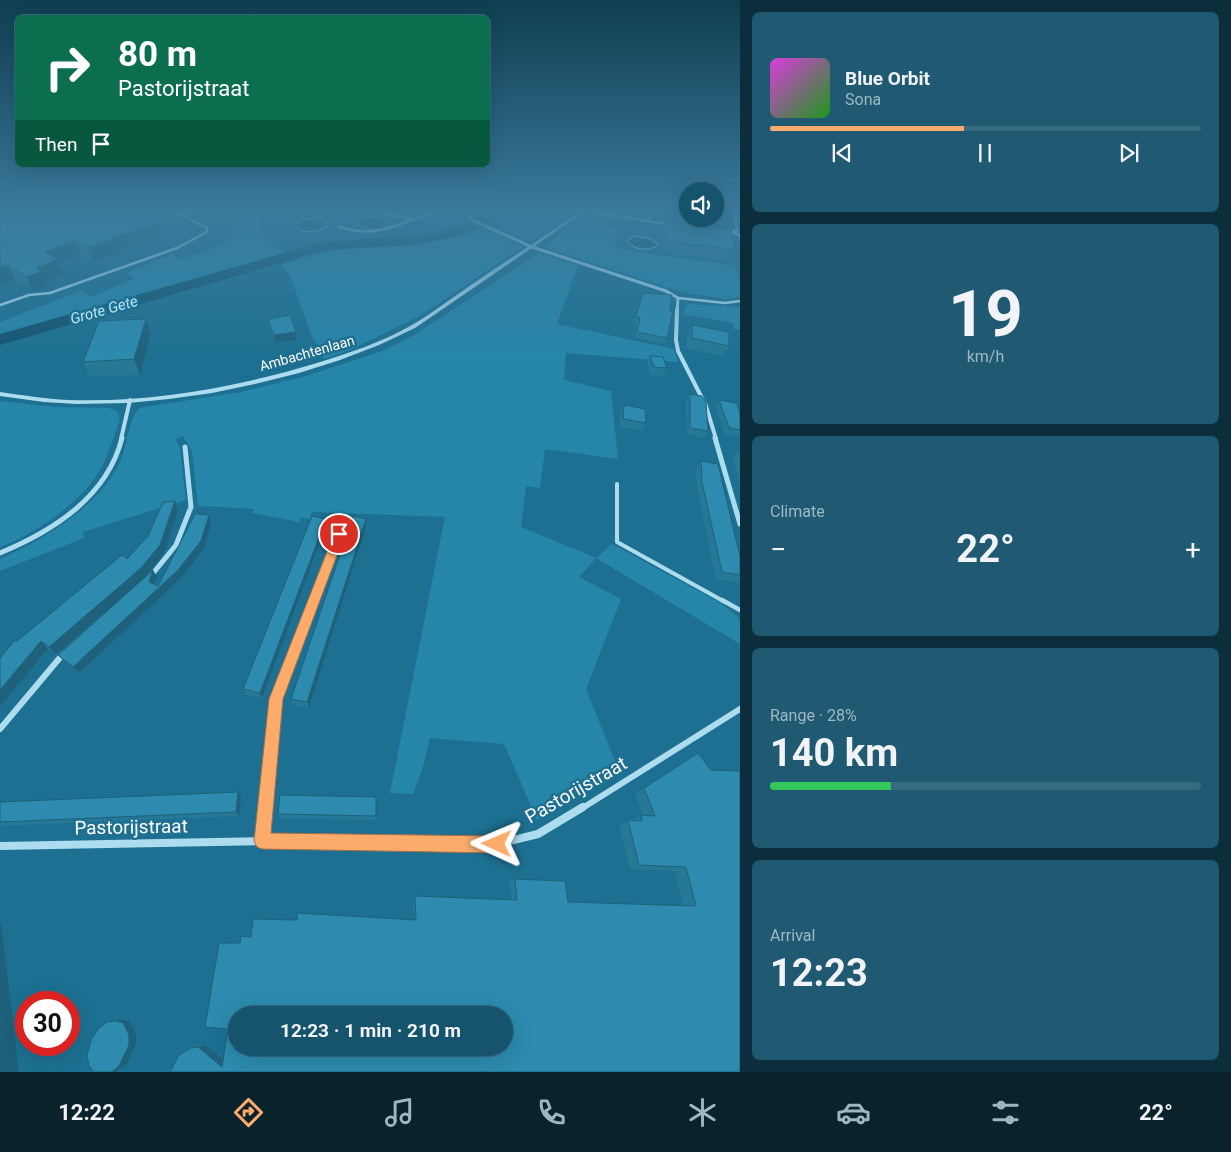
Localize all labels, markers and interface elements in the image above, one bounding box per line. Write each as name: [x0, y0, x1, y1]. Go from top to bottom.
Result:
text: 80 m: [118, 34, 197, 75]
icon: right: [35, 35, 100, 100]
text: Blue Orbit: [845, 67, 930, 90]
text: Pastorijstraat: [118, 76, 249, 101]
text: Sona: [845, 90, 881, 109]
icon: arrive: [87, 130, 115, 158]
text: Then: [35, 133, 77, 156]
icon: previous: [828, 139, 856, 167]
icon: pause: [971, 139, 999, 167]
icon: next: [1115, 139, 1143, 167]
map controls: [679, 182, 724, 227]
button: sound: [679, 182, 724, 227]
text: 19: [948, 276, 1023, 352]
water label: Grote Gete: [68, 292, 140, 328]
street label: Ambachtenlaan: [258, 332, 356, 374]
text: km/h: [967, 347, 1004, 366]
text: Climate: [770, 502, 825, 521]
pin: [318, 513, 360, 555]
icon: arrive: [325, 520, 353, 548]
text: 22°: [956, 527, 1015, 571]
text: −: [770, 533, 786, 566]
text: +: [1185, 533, 1201, 566]
text: Range · 28%: [770, 706, 857, 725]
text: 140 km: [770, 731, 898, 775]
street label: Pastorijstraat: [521, 752, 631, 828]
street label: Pastorijstraat: [74, 815, 188, 839]
position arrow: [470, 817, 522, 869]
text: Arrival: [770, 926, 815, 945]
text: 12:23: [770, 951, 868, 995]
speed limit sign: 30: [15, 991, 80, 1056]
text: 12:23 · 1 min · 210 m: [280, 1019, 461, 1042]
icon: directions: [231, 1095, 266, 1130]
icon: music: [382, 1095, 417, 1130]
icon: phone: [534, 1095, 569, 1130]
icon: climate: [685, 1095, 720, 1130]
icon: car: [836, 1095, 871, 1130]
icon: filters: [988, 1095, 1023, 1130]
text: 12:22: [58, 1100, 115, 1125]
text: 22°: [1139, 1100, 1173, 1125]

